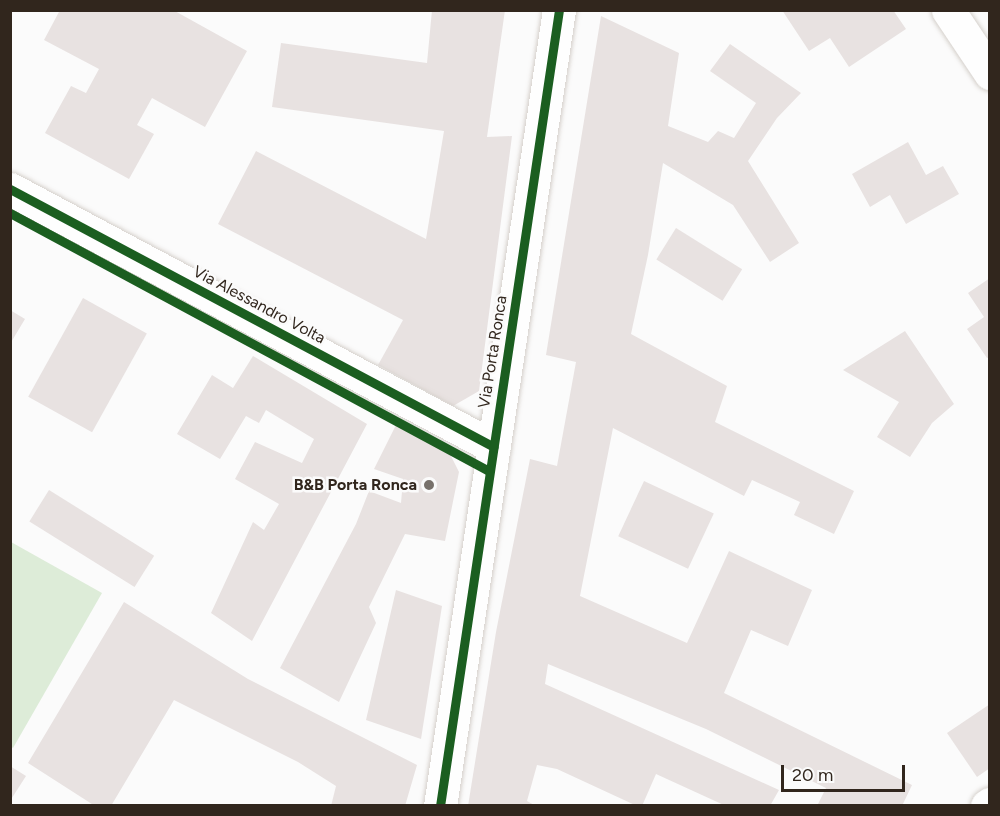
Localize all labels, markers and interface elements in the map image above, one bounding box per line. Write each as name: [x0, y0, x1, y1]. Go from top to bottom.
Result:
street label: Via Alessandro Volta: [189, 262, 329, 348]
street label: Via Porta Ronca: [475, 294, 511, 410]
place label: B&B Porta Ronca: [294, 475, 417, 495]
marker: B&B Porta Ronca: [422, 478, 436, 492]
scale bar: [784, 753, 908, 791]
text: 20 m: [792, 764, 833, 786]

